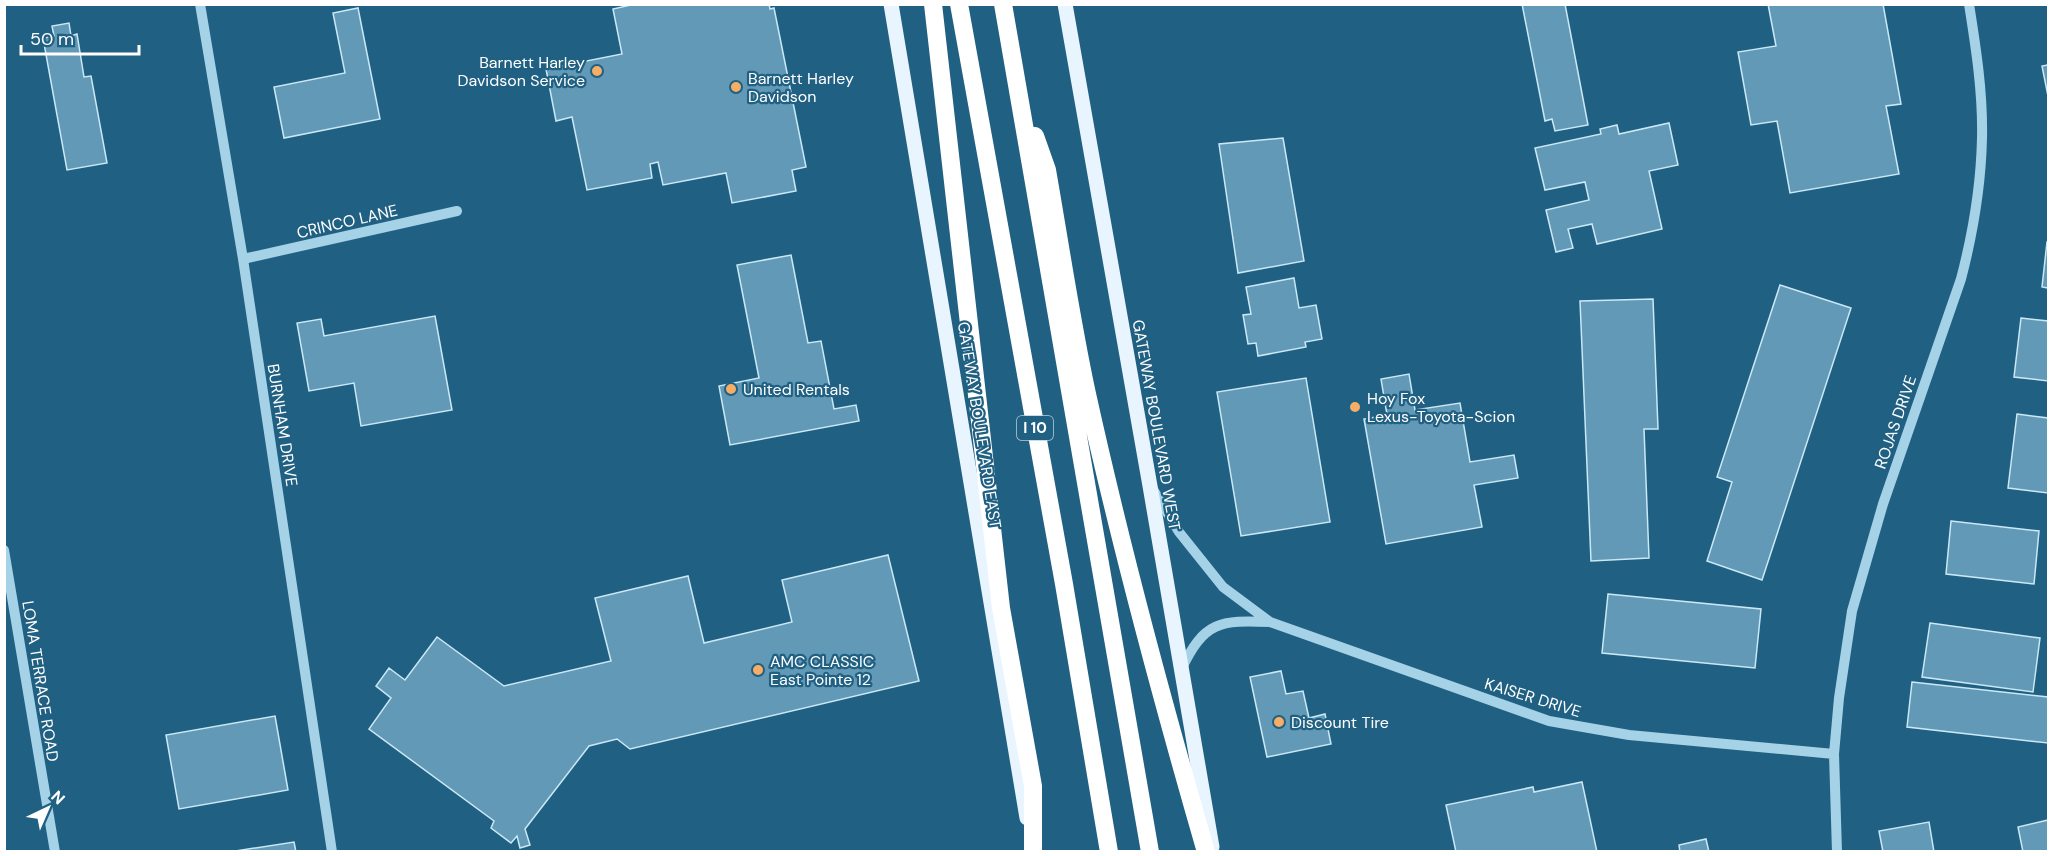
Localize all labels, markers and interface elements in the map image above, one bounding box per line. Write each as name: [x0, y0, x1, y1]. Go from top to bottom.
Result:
scale bar: [21, 18, 140, 56]
text: 50 m: [30, 27, 74, 51]
place label: Barnett Harley Davidson Service: [458, 52, 585, 91]
marker: Barnett Harley Davidson Service: [590, 64, 604, 78]
place label: Barnett Harley Davidson: [748, 68, 854, 107]
marker: Barnett Harley Davidson: [729, 80, 743, 94]
street label: CRINCO LANE: [295, 200, 400, 243]
street label: GATEWAY BOULEVARD WEST: [1128, 318, 1185, 532]
street label: GATEWAY BOULEVARD EAST: [953, 320, 1006, 530]
street label: BURNHAM DRIVE: [262, 362, 303, 488]
street label: ROJAS DRIVE: [1870, 373, 1921, 472]
place label: United Rentals: [743, 379, 850, 400]
marker: United Rentals: [724, 382, 738, 396]
place label: Hoy Fox Lexus-Toyota-Scion: [1367, 388, 1515, 427]
marker: Hoy Fox Lexus-Toyota-Scion: [1348, 400, 1362, 414]
road number: I 10: [1017, 416, 1053, 440]
street label: LOMA TERRACE ROAD: [17, 599, 64, 763]
place label: AMC CLASSIC East Pointe 12: [770, 651, 874, 690]
marker: AMC CLASSIC East Pointe 12: [751, 663, 765, 677]
street label: KAISER DRIVE: [1482, 673, 1584, 722]
place label: Discount Tire: [1291, 712, 1389, 733]
marker: Discount Tire: [1272, 715, 1286, 729]
north arrow: [18, 778, 78, 838]
text: N: [47, 786, 70, 809]

